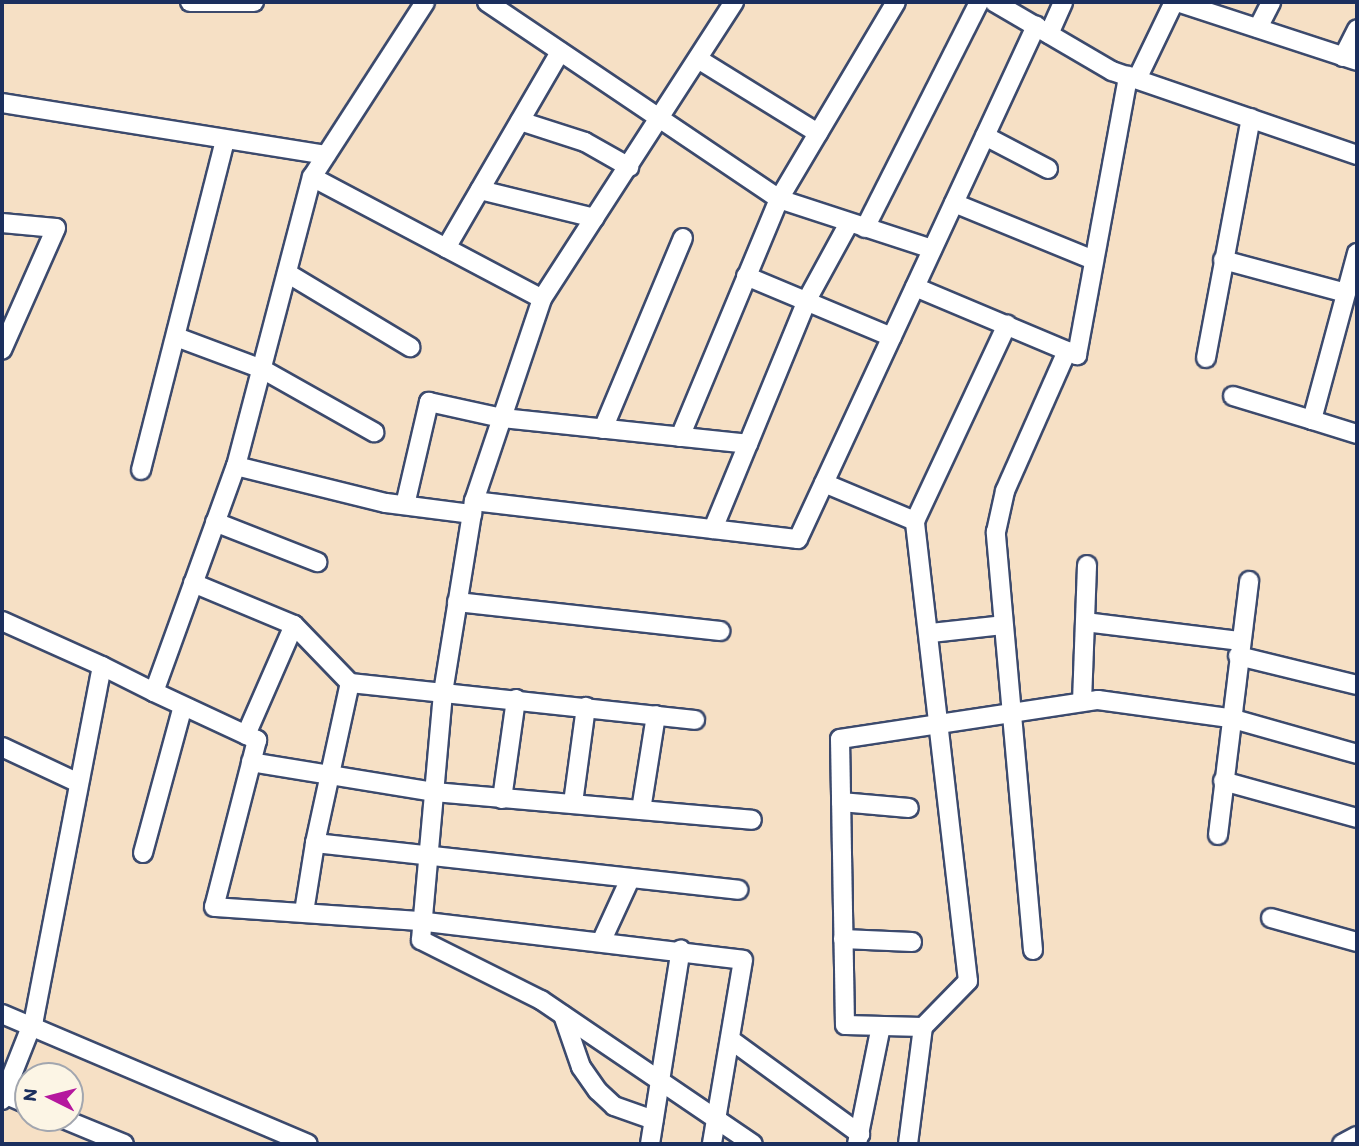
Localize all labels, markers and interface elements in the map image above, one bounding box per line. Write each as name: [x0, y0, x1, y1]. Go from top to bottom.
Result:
north arrow: [14, 1062, 84, 1132]
text: N: [17, 1087, 42, 1103]

